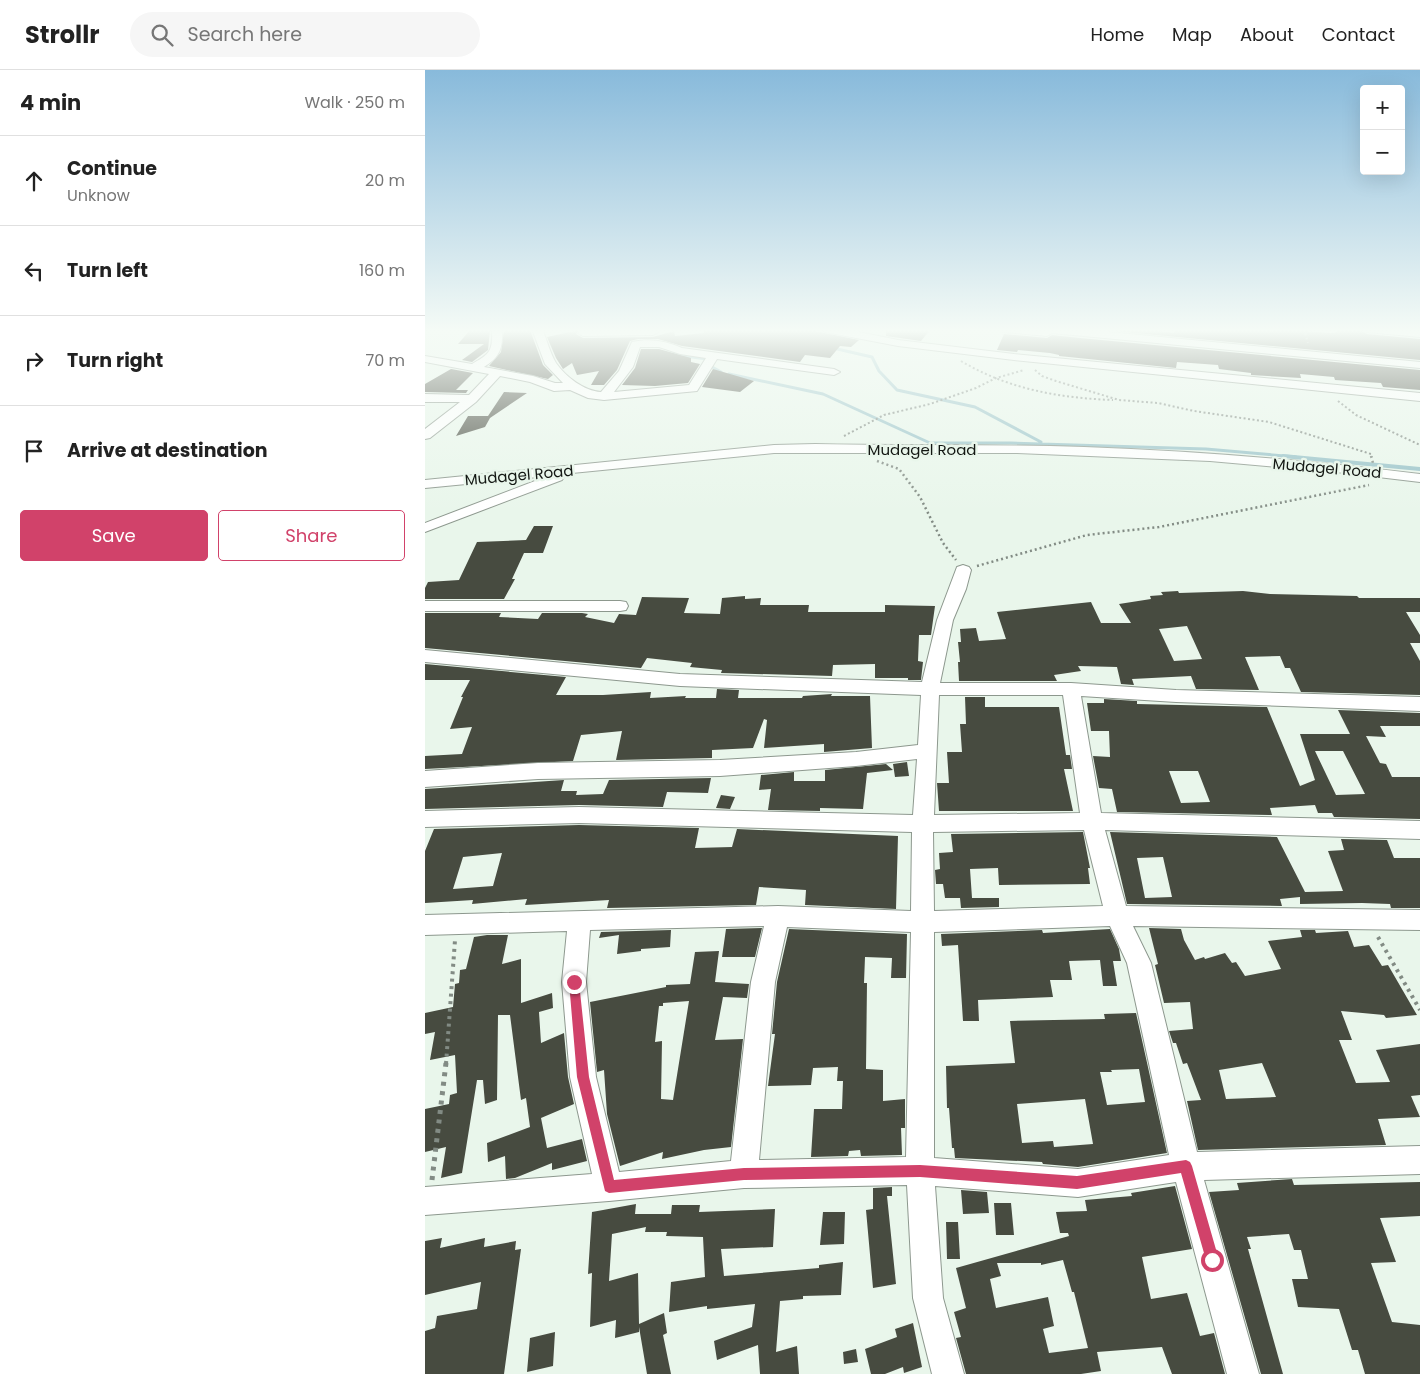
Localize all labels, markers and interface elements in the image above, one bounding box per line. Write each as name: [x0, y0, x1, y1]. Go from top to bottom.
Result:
search box: [130, 12, 480, 57]
text: Strollr: [25, 18, 100, 51]
icon: search: [148, 21, 176, 49]
text: Search here: [188, 21, 302, 48]
text: Home: [1090, 22, 1144, 47]
text: Map: [1172, 22, 1212, 47]
text: About: [1240, 22, 1294, 47]
text: Contact: [1322, 22, 1395, 47]
map controls: [1360, 85, 1405, 175]
button: +: [1360, 85, 1405, 130]
text: 4 min: [20, 88, 81, 117]
text: Walk · 250 m: [304, 91, 405, 114]
button: −: [1360, 130, 1405, 175]
text: Continue: [67, 155, 157, 182]
icon: ahead: [20, 167, 48, 195]
text: 20 m: [365, 169, 405, 192]
text: Unknow: [67, 184, 130, 207]
icon: left: [20, 257, 48, 285]
text: Turn left: [67, 257, 148, 284]
text: 160 m: [359, 259, 405, 282]
icon: right: [20, 347, 48, 375]
text: Turn right: [67, 347, 163, 374]
text: 70 m: [365, 349, 405, 372]
icon: arrive: [20, 437, 48, 465]
text: Arrive at destination: [67, 437, 268, 464]
street label: Mudagel Road: [868, 439, 976, 460]
street label: Mudagel Road: [1272, 453, 1382, 483]
street label: Mudagel Road: [464, 460, 574, 490]
button: Save: [20, 510, 208, 561]
button: Share: [218, 510, 405, 561]
route end: [563, 971, 586, 994]
route start: [1201, 1249, 1224, 1272]

